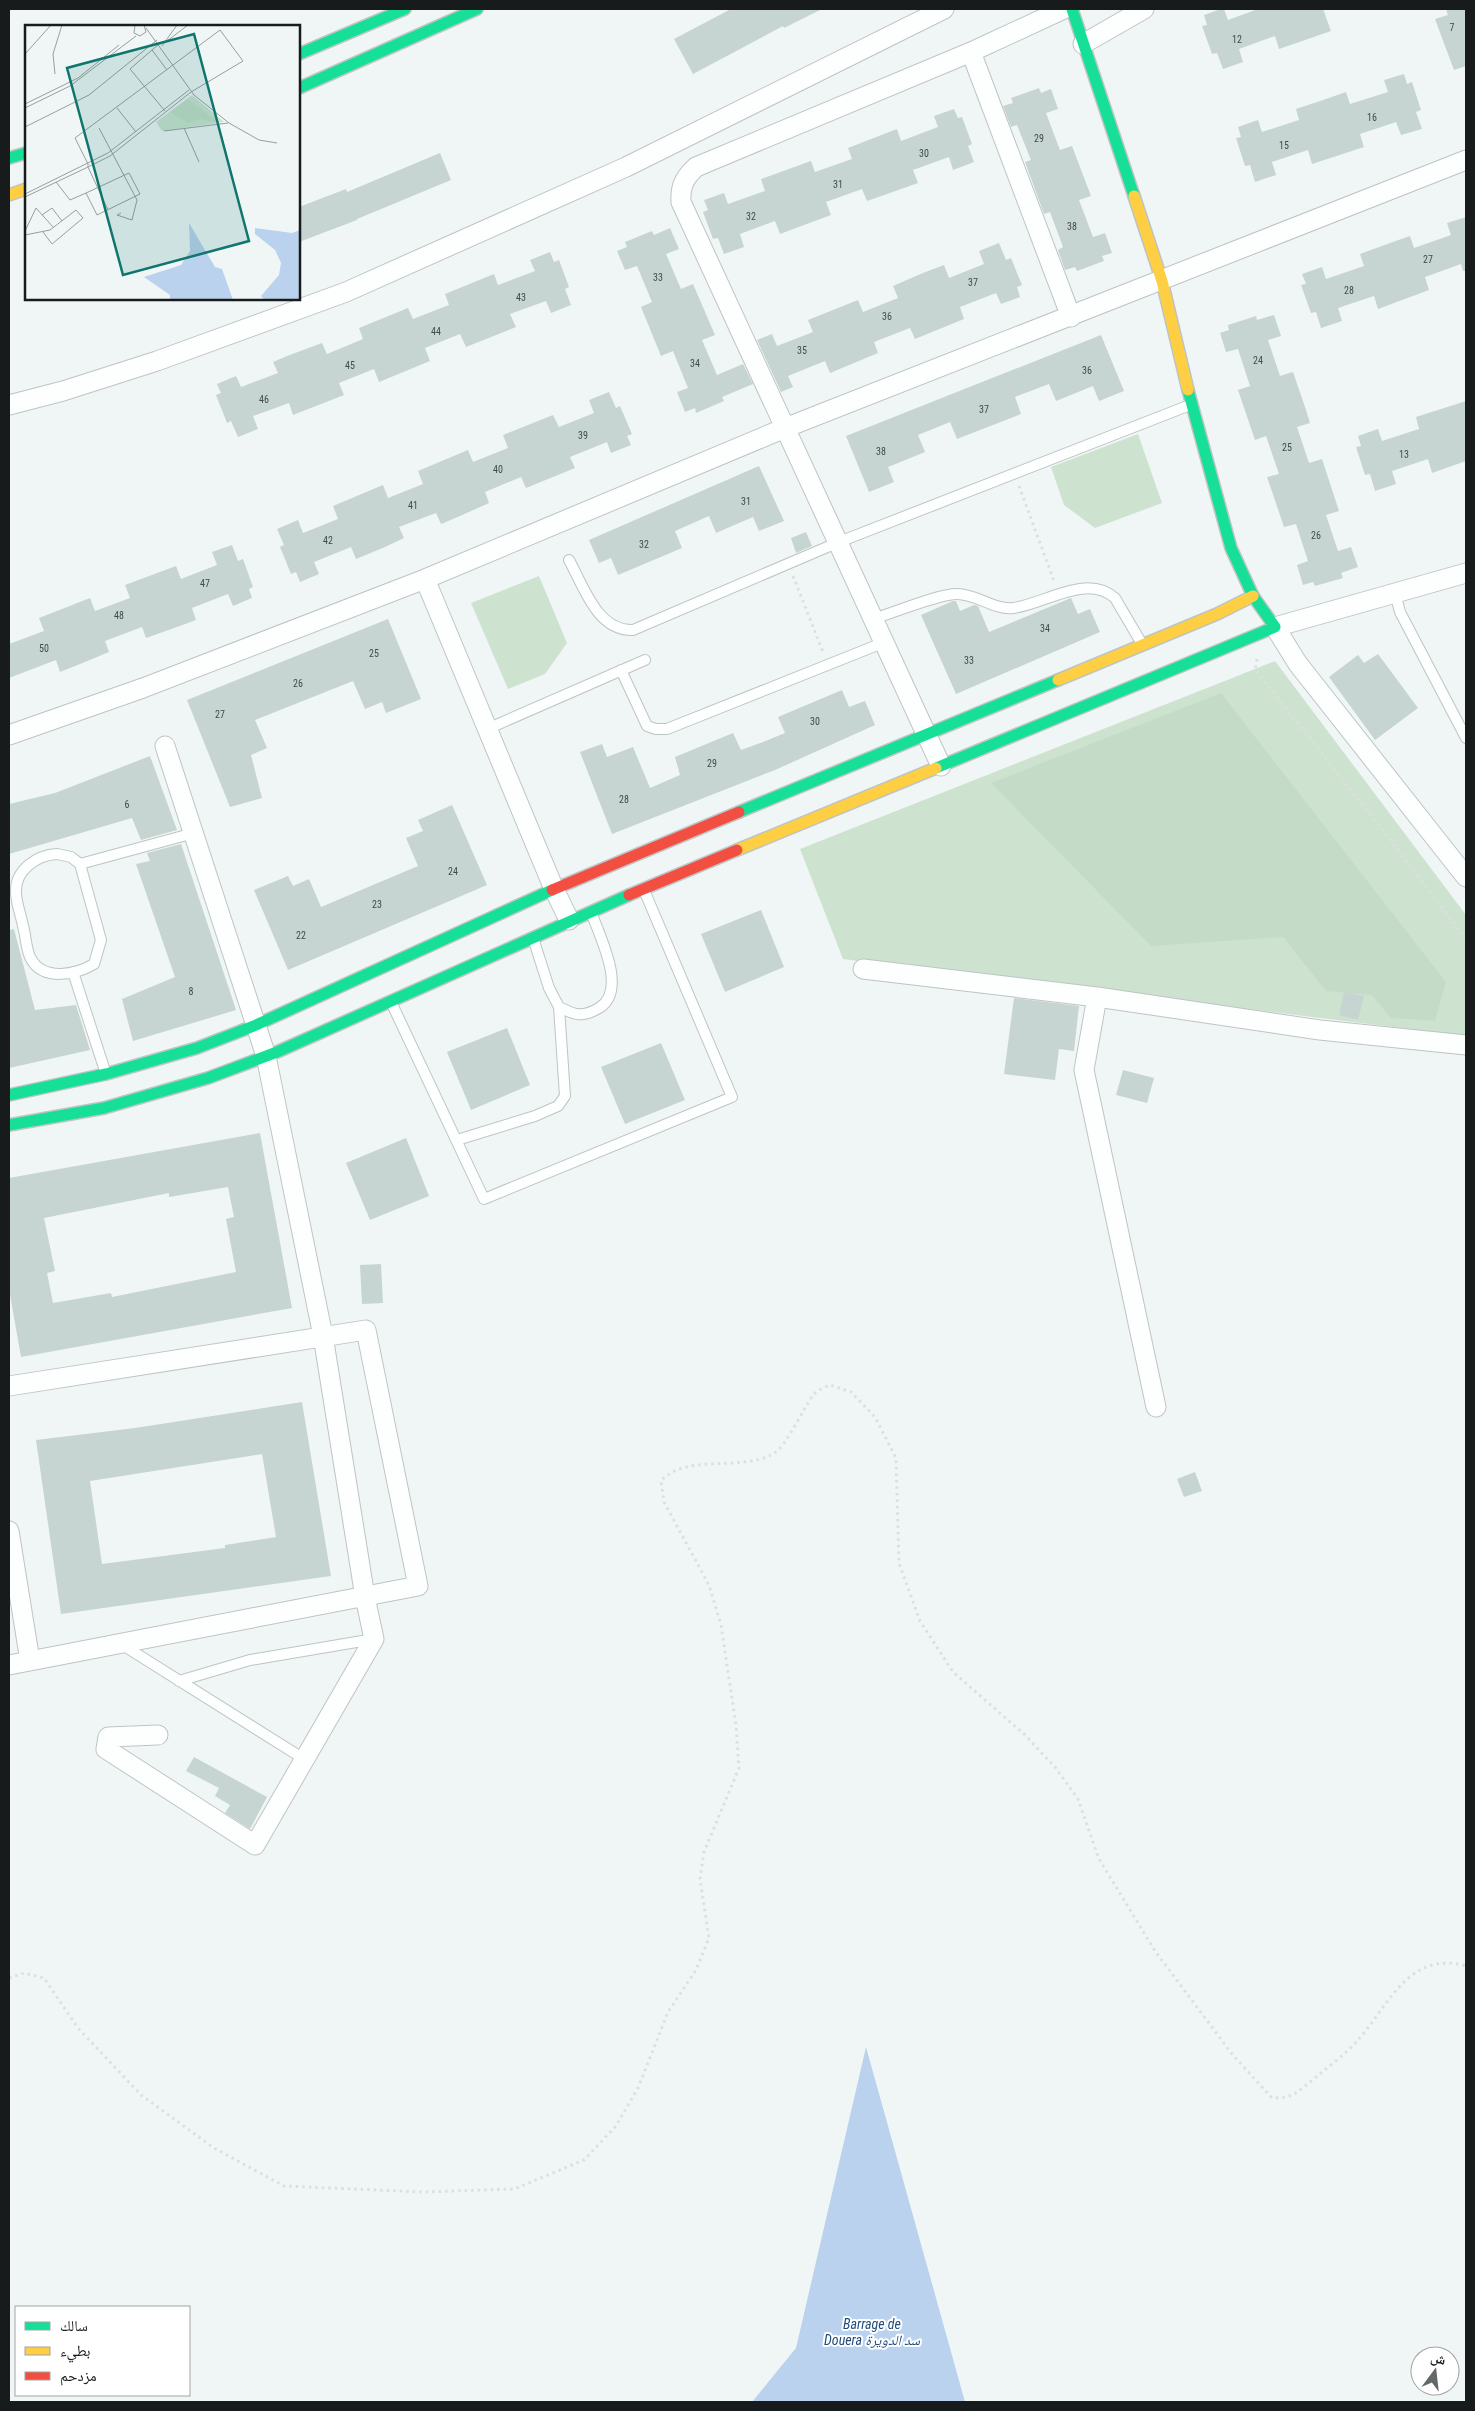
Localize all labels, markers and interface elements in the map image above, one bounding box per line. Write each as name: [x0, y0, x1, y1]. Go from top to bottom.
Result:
house number: 7: [1450, 22, 1455, 33]
inset map: [25, 25, 300, 300]
house number: 12: [1232, 34, 1242, 45]
house number: 16: [1367, 112, 1377, 123]
house number: 29: [1034, 133, 1044, 144]
house number: 15: [1279, 140, 1289, 151]
house number: 30: [919, 148, 929, 159]
house number: 31: [833, 179, 843, 190]
house number: 32: [746, 211, 756, 222]
house number: 38: [1067, 221, 1077, 232]
house number: 27: [1423, 254, 1433, 265]
house number: 33: [653, 272, 663, 283]
house number: 37: [968, 277, 978, 288]
house number: 28: [1344, 285, 1354, 296]
house number: 43: [516, 292, 526, 303]
house number: 36: [882, 311, 892, 322]
house number: 44: [431, 326, 441, 337]
house number: 35: [797, 345, 807, 356]
house number: 24: [1253, 355, 1263, 366]
house number: 34: [690, 358, 700, 369]
house number: 45: [345, 360, 355, 371]
house number: 36: [1082, 365, 1092, 376]
house number: 46: [259, 394, 269, 405]
house number: 37: [979, 404, 989, 415]
house number: 39: [578, 430, 588, 441]
house number: 25: [1282, 442, 1292, 453]
house number: 38: [876, 446, 886, 457]
house number: 13: [1399, 449, 1409, 460]
house number: 40: [493, 464, 503, 475]
house number: 31: [741, 496, 751, 507]
house number: 41: [408, 500, 418, 511]
house number: 26: [1311, 530, 1321, 541]
house number: 42: [323, 535, 333, 546]
house number: 32: [639, 539, 649, 550]
house number: 47: [200, 578, 210, 589]
house number: 48: [114, 610, 124, 621]
house number: 34: [1040, 623, 1050, 634]
house number: 50: [39, 643, 49, 654]
house number: 25: [369, 648, 379, 659]
house number: 33: [964, 655, 974, 666]
house number: 26: [293, 678, 303, 689]
house number: 27: [215, 709, 225, 720]
house number: 30: [810, 716, 820, 727]
house number: 29: [707, 758, 717, 769]
house number: 28: [619, 794, 629, 805]
house number: 6: [125, 799, 130, 810]
house number: 24: [448, 866, 458, 877]
house number: 23: [372, 899, 382, 910]
house number: 22: [296, 930, 306, 941]
house number: 8: [189, 986, 194, 997]
legend: [15, 2306, 190, 2396]
water label: Barrage de Douera سد الدويرة: [824, 2316, 921, 2348]
text: سالك: [60, 2317, 88, 2335]
text: بطيء: [60, 2342, 90, 2363]
north arrow: [1410, 2346, 1460, 2396]
text: ش: [1429, 2349, 1448, 2369]
text: مزدحم: [60, 2367, 97, 2386]

